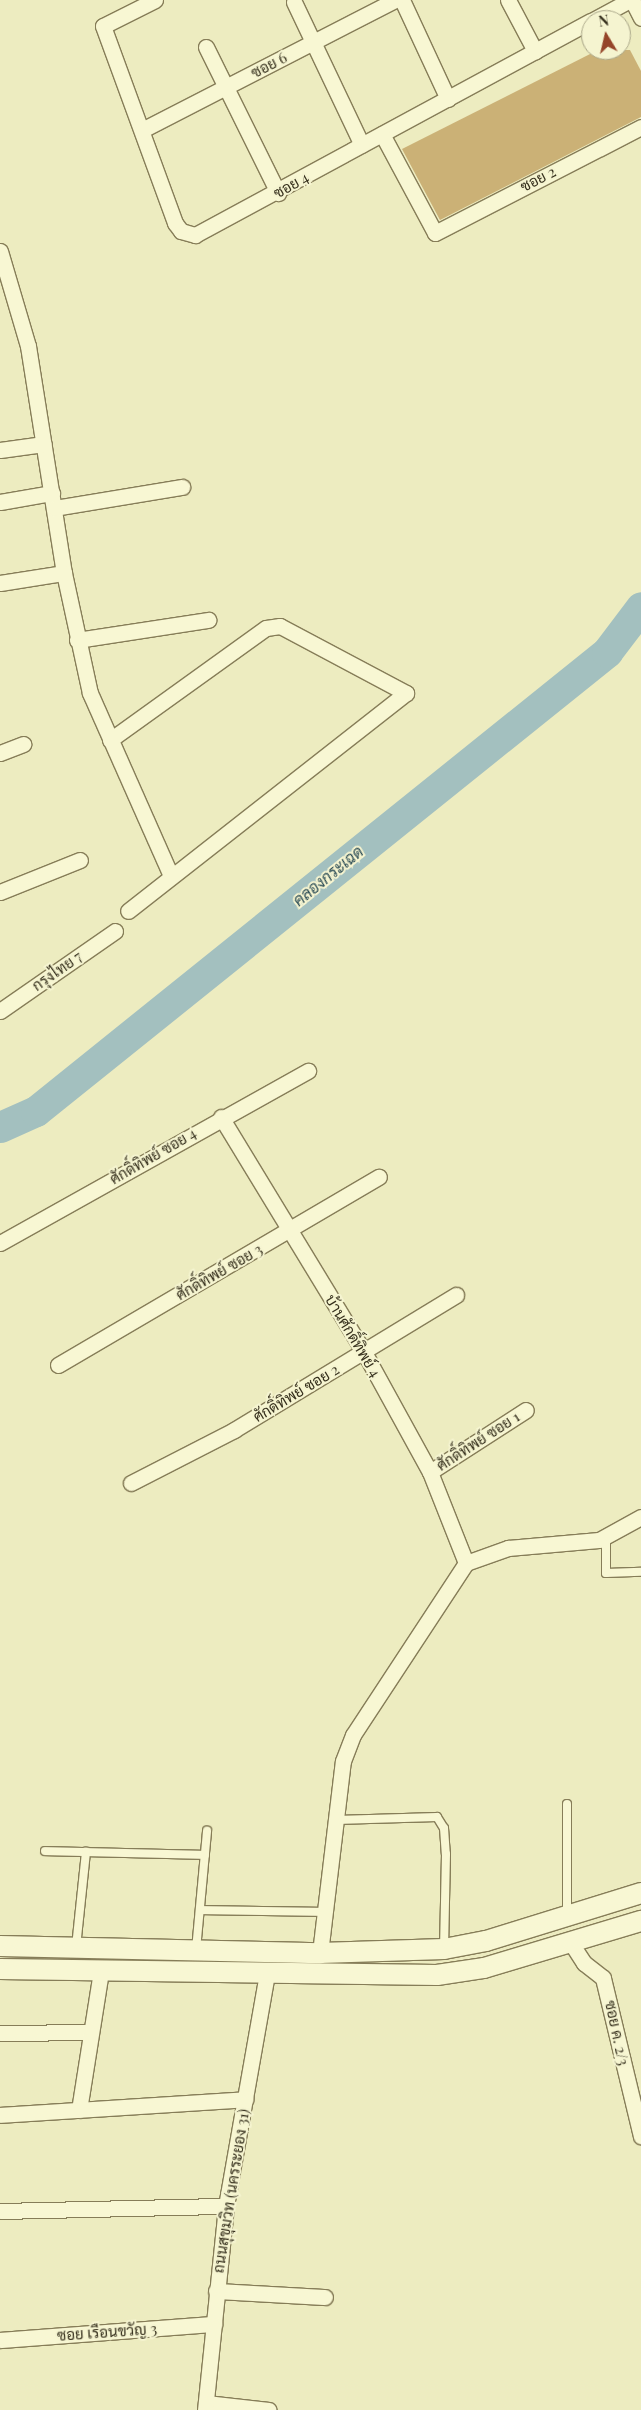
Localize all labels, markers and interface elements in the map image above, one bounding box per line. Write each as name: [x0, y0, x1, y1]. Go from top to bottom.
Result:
north arrow: [581, 10, 631, 60]
text: N: [597, 11, 610, 31]
street label: ซอย 6: [248, 48, 290, 82]
street label: ซอย 2: [517, 162, 559, 196]
street label: ซอย 4: [270, 168, 312, 202]
water label: คลองกระเฉด: [289, 842, 367, 910]
street label: กรุงไทย 7: [29, 947, 85, 995]
street label: ศักดิ์ทิพย์ ซอย 4: [106, 1124, 200, 1188]
street label: ศักดิ์ทิพย์ ซอย 3: [173, 1240, 265, 1304]
street label: บ้านศักดิ์ทิพย์ 4: [321, 1291, 385, 1381]
street label: ศักดิ์ทิพย์ ซอย 2: [250, 1360, 342, 1426]
street label: ศักดิ์ทิพย์ ซอย 1: [433, 1407, 523, 1475]
street label: ซอย ค. 2/3: [601, 1999, 633, 2067]
street label: ถนนสุขุมวิท (นครระยอง 31): [209, 2108, 253, 2274]
street label: ซอย เรือนขวัญ 3: [56, 2320, 158, 2344]

